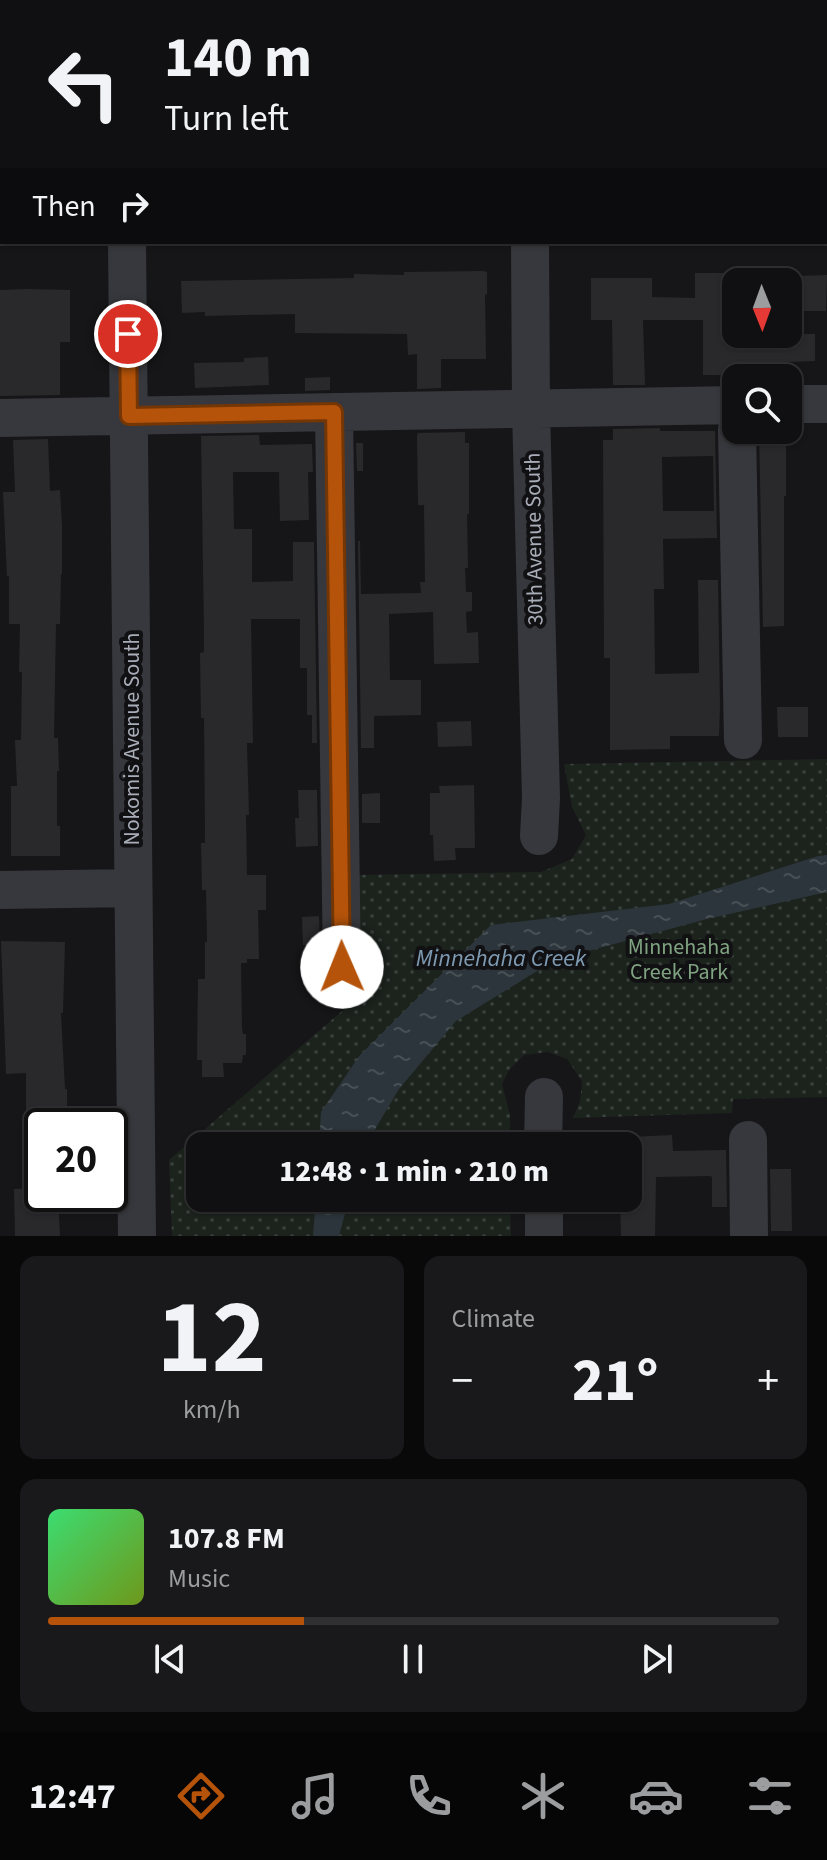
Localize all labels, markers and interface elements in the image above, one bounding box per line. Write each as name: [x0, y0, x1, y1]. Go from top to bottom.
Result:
text: 140 m: [164, 19, 312, 98]
icon: left: [32, 32, 136, 136]
text: Turn left: [164, 93, 289, 144]
icon: right: [112, 184, 156, 228]
text: Then: [32, 185, 96, 228]
north arrow: [722, 268, 802, 348]
map controls: [722, 268, 802, 444]
pin: [94, 300, 162, 368]
icon: arrive: [106, 312, 150, 356]
button: search: [722, 364, 802, 444]
street label: 30th Avenue South: [516, 452, 552, 626]
street label: Nokomis Avenue South: [116, 632, 148, 846]
position arrow: [300, 925, 384, 1009]
park label: Minnehaha Creek Park: [628, 931, 730, 988]
water label: Minnehaha Creek: [416, 941, 587, 976]
speed limit sign: 20: [24, 1108, 128, 1212]
text: 12:48 · 1 min · 210 m: [279, 1150, 549, 1193]
text: 12: [157, 1265, 267, 1413]
text: Climate: [452, 1300, 535, 1337]
text: 21°: [572, 1339, 658, 1424]
text: −: [452, 1350, 473, 1413]
text: +: [757, 1350, 779, 1413]
text: km/h: [183, 1391, 241, 1428]
text: 107.8 FM: [168, 1517, 285, 1560]
text: Music: [168, 1560, 230, 1597]
icon: previous: [148, 1637, 192, 1681]
icon: pause: [391, 1637, 435, 1681]
icon: next: [635, 1637, 679, 1681]
icon: directions: [173, 1768, 229, 1824]
icon: music: [287, 1768, 343, 1824]
icon: phone: [401, 1768, 457, 1824]
icon: climate: [515, 1768, 571, 1824]
icon: car: [628, 1768, 684, 1824]
icon: filters: [742, 1768, 798, 1824]
text: 12:47: [29, 1771, 116, 1822]

